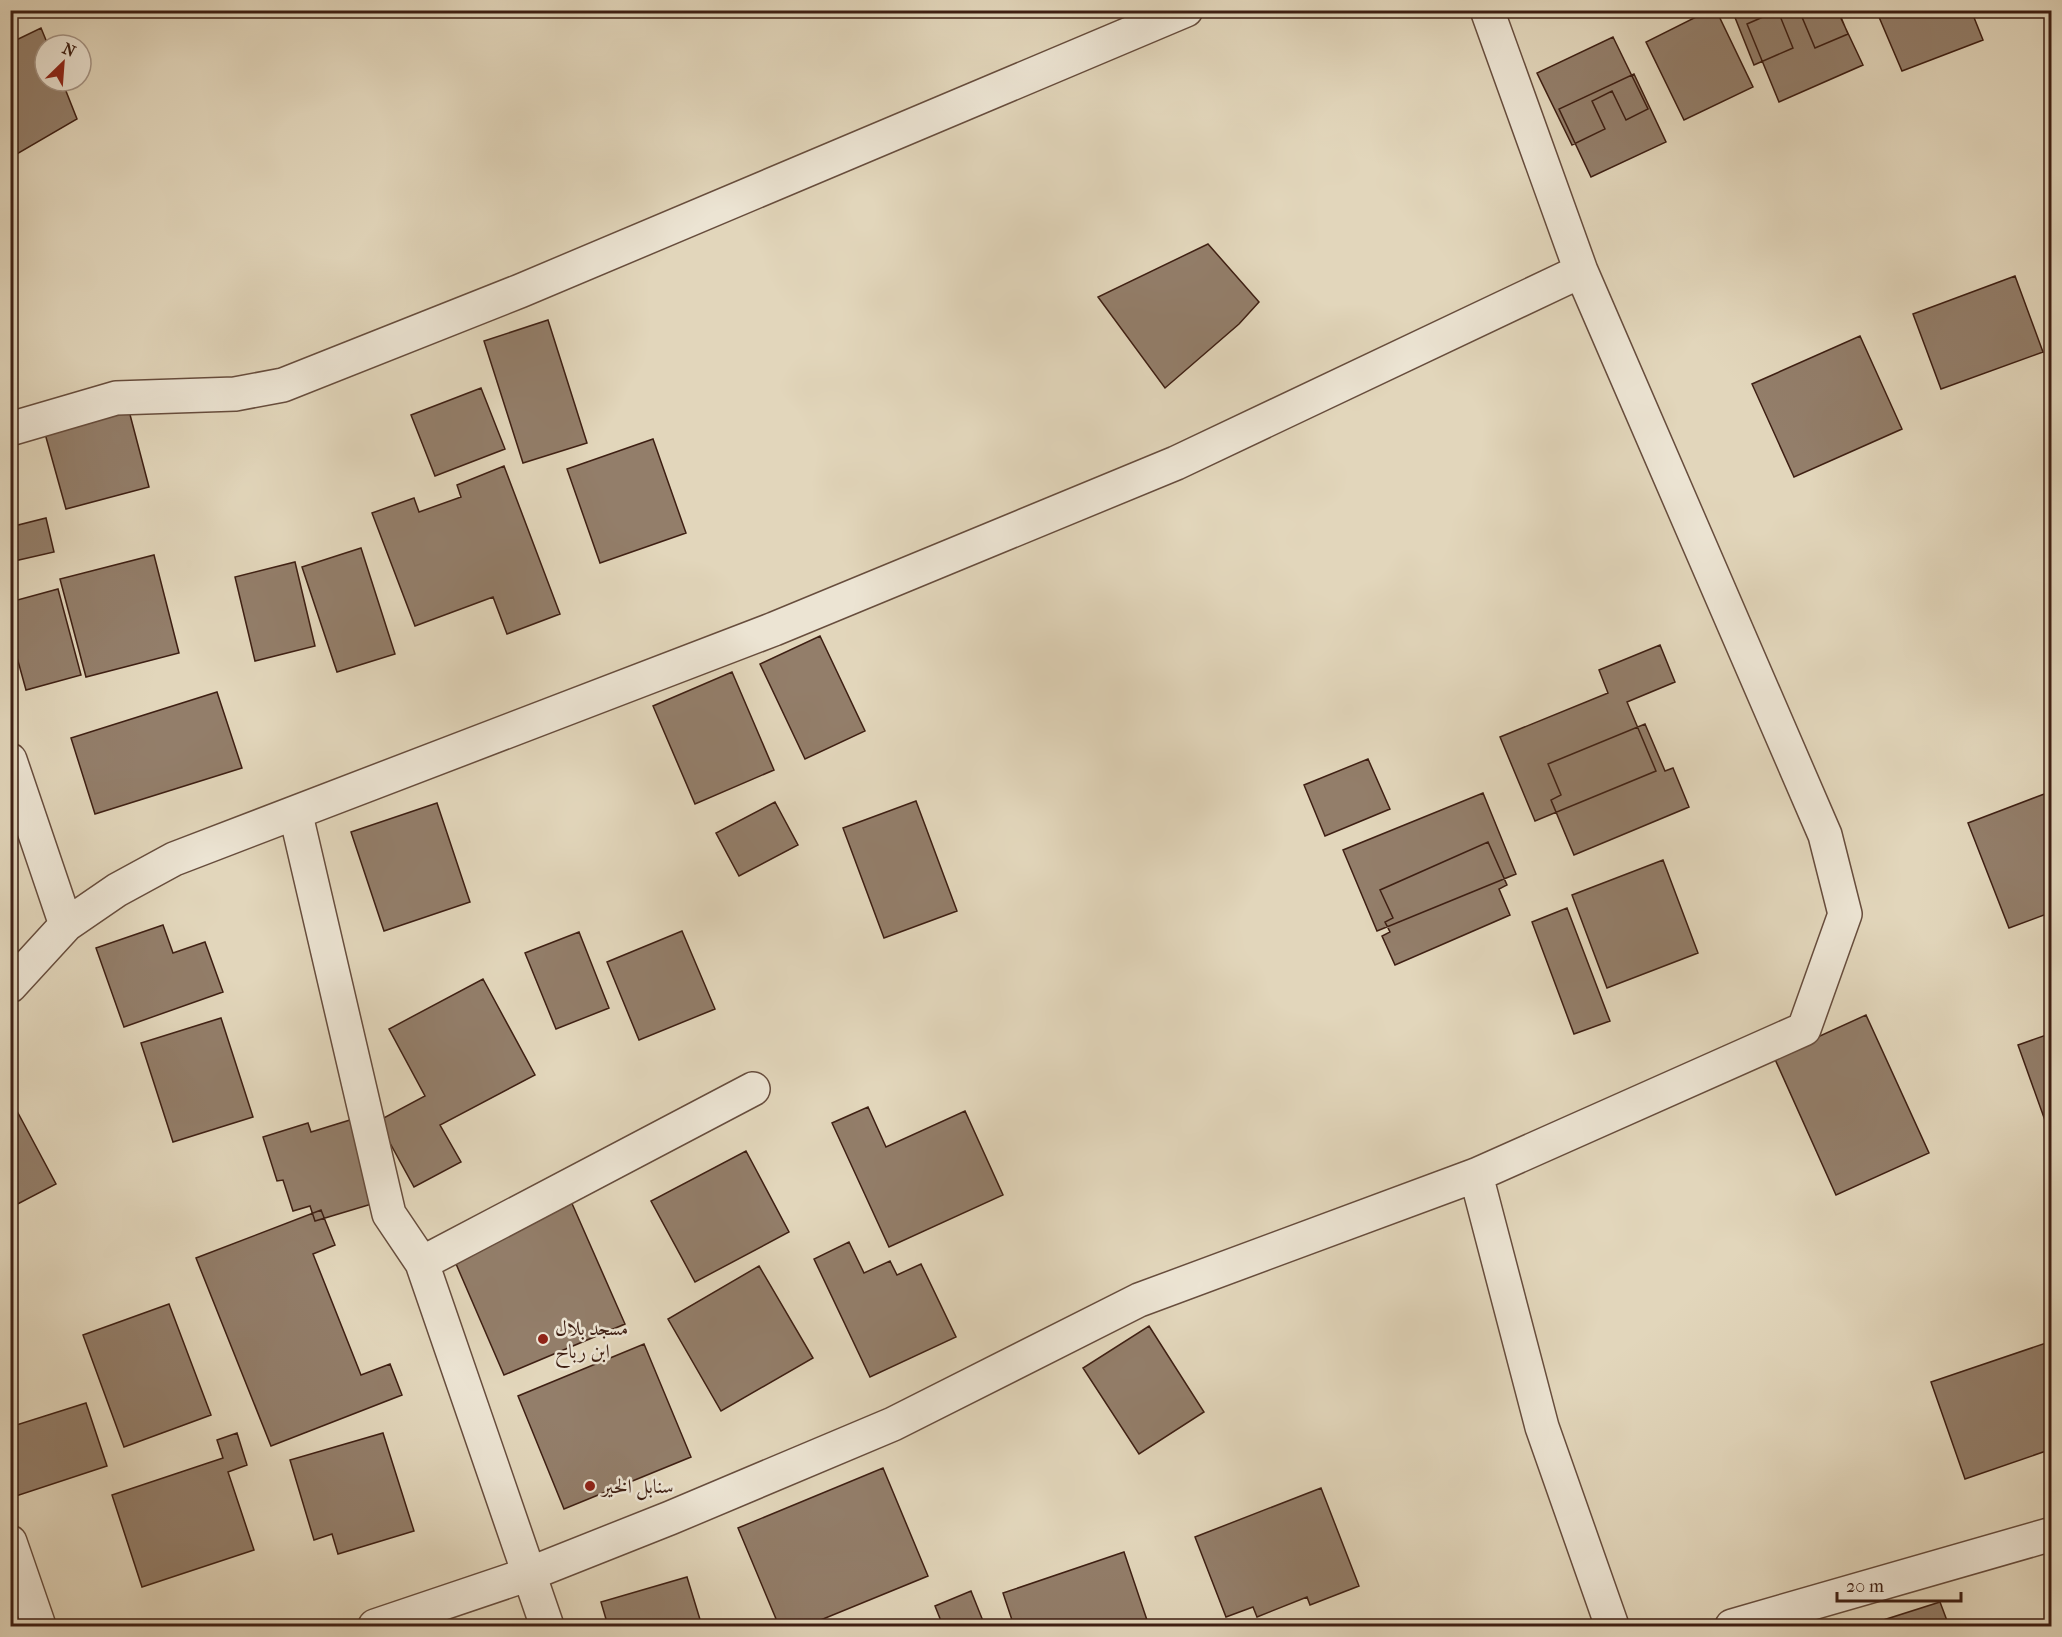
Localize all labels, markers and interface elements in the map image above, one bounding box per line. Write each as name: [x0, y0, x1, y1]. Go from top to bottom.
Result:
north arrow: [33, 33, 93, 93]
text: N: [60, 39, 79, 61]
place label: مسجد بلال ابن رباح: [555, 1317, 628, 1369]
marker: مسجد بلال ابن رباح: [536, 1332, 550, 1346]
place label: سنابل الخير: [600, 1475, 674, 1501]
marker: سنابل الخير: [583, 1479, 597, 1493]
scale bar: [1837, 1565, 1962, 1603]
text: 20 m: [1846, 1576, 1884, 1597]

